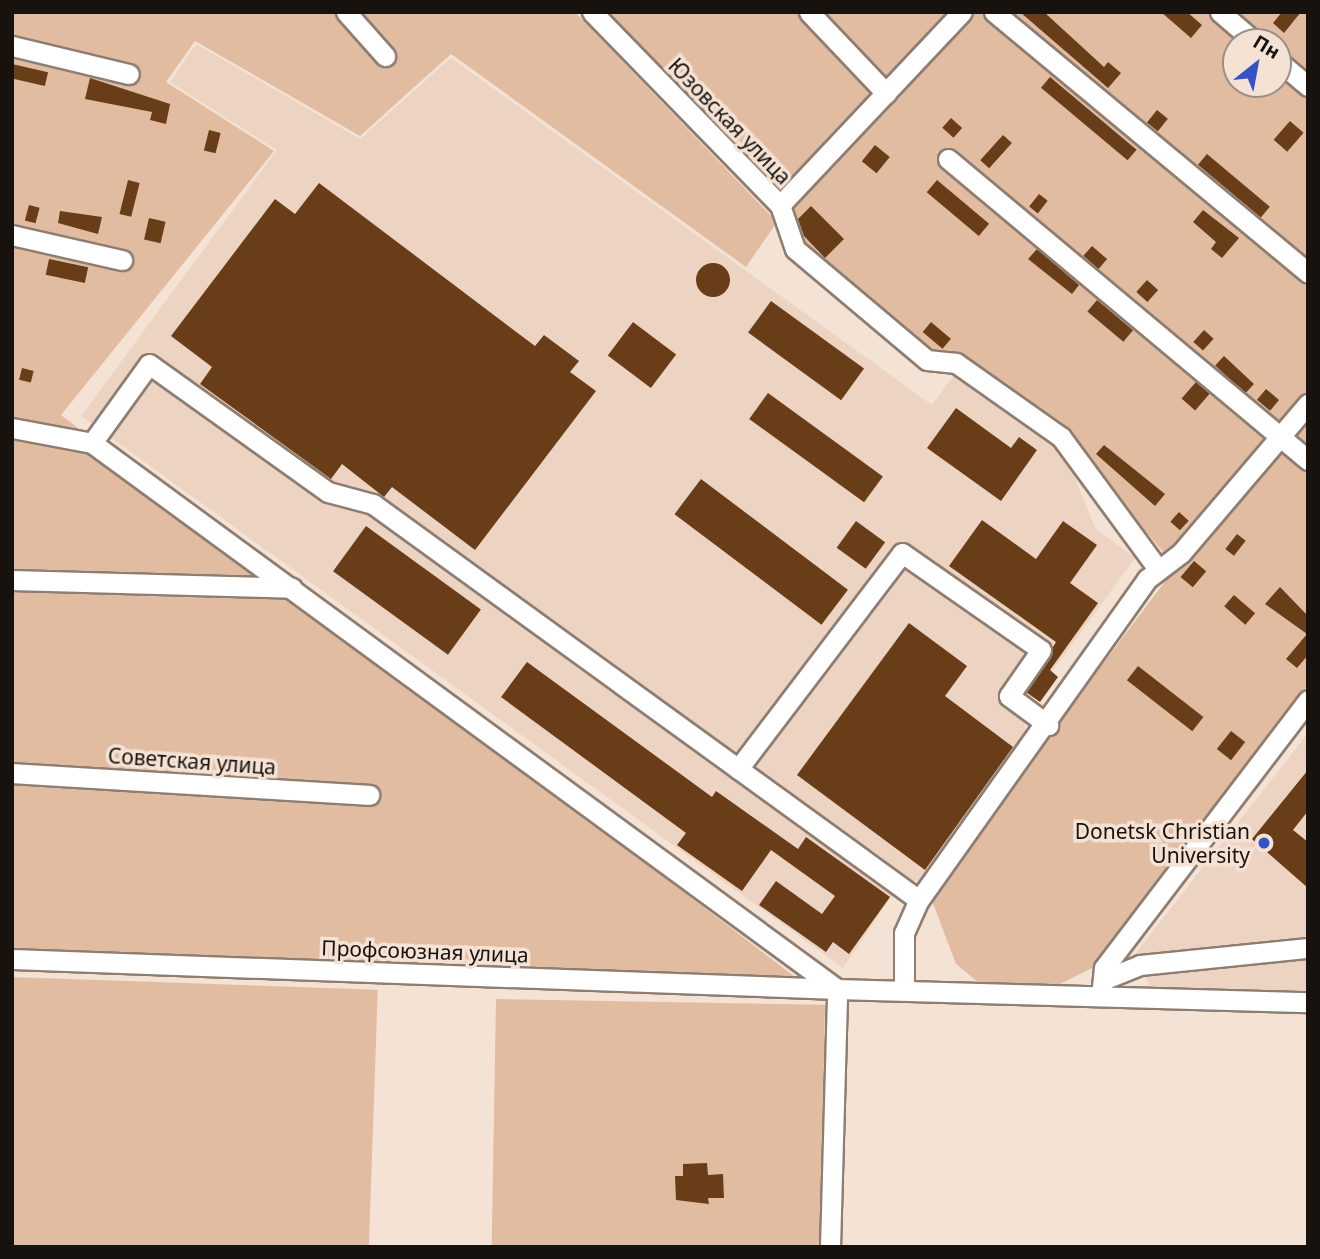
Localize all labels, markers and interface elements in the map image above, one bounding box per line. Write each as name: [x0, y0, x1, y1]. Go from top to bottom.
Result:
north arrow: [1222, 28, 1292, 98]
text: Пн: [1249, 29, 1285, 65]
street label: Юзовская улица: [663, 53, 797, 189]
street label: Советская улица: [107, 743, 277, 779]
place label: Donetsk Christian University: [1075, 818, 1250, 868]
marker: Donetsk Christian University: [1256, 835, 1272, 851]
street label: Профсоюзная улица: [321, 935, 529, 967]

